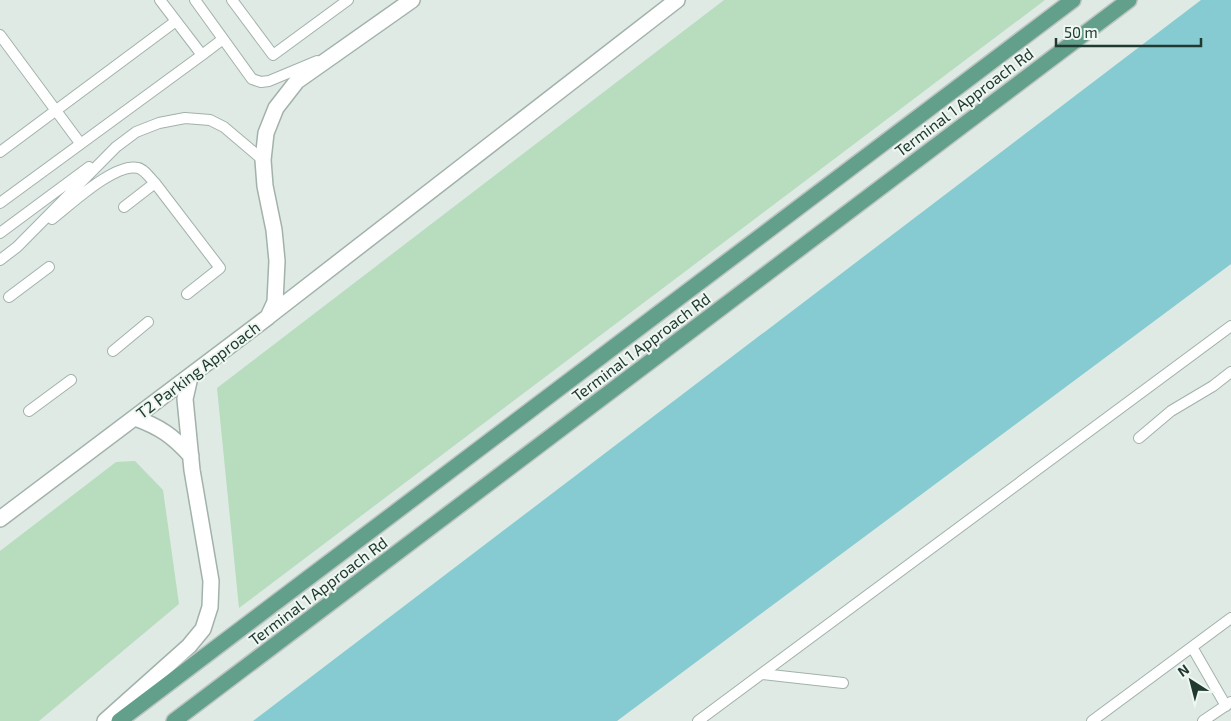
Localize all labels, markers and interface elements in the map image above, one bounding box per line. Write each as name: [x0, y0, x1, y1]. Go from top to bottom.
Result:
scale bar: [1056, 15, 1201, 47]
text: 50 m: [1064, 23, 1098, 41]
street label: Terminal 1 Approach Rd: [891, 43, 1037, 160]
street label: Terminal 1 Approach Rd: [568, 288, 714, 405]
street label: T2 Parking Approach: [132, 317, 263, 422]
street label: Terminal 1 Approach Rd: [245, 532, 391, 649]
north arrow: [1166, 656, 1216, 706]
text: N: [1174, 660, 1192, 680]

